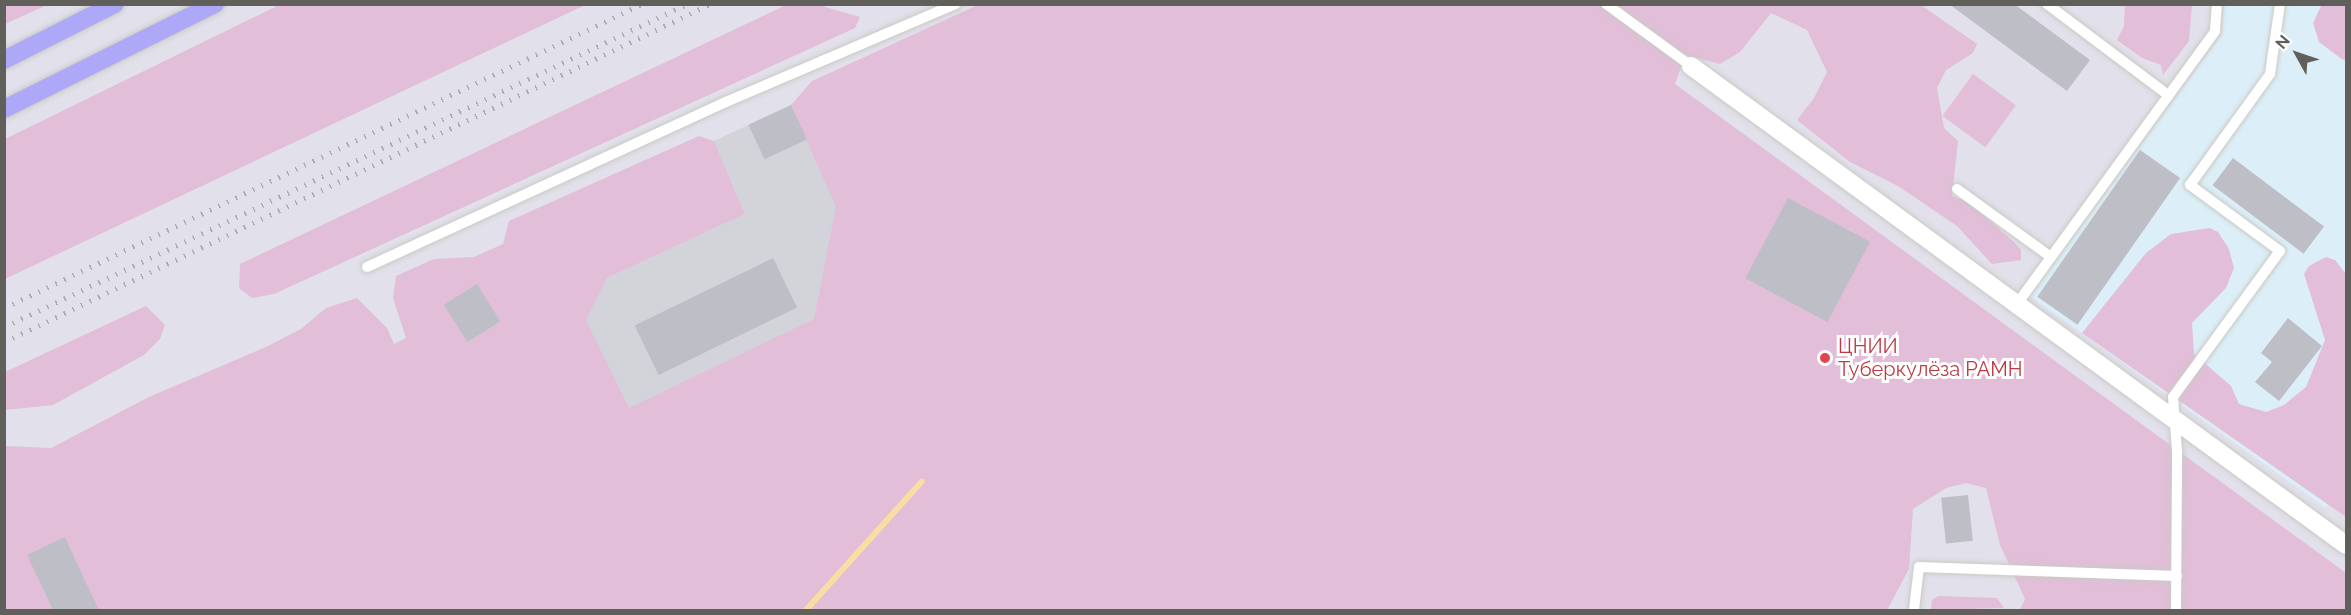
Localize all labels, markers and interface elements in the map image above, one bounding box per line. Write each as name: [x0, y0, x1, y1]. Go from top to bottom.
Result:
north arrow: [2267, 24, 2327, 84]
text: N: [2272, 31, 2294, 53]
place label: ЦНИИ Туберкулёза РАМН: [1838, 334, 2022, 381]
marker: ЦНИИ Туберкулёза РАМН: [1816, 349, 1834, 367]

